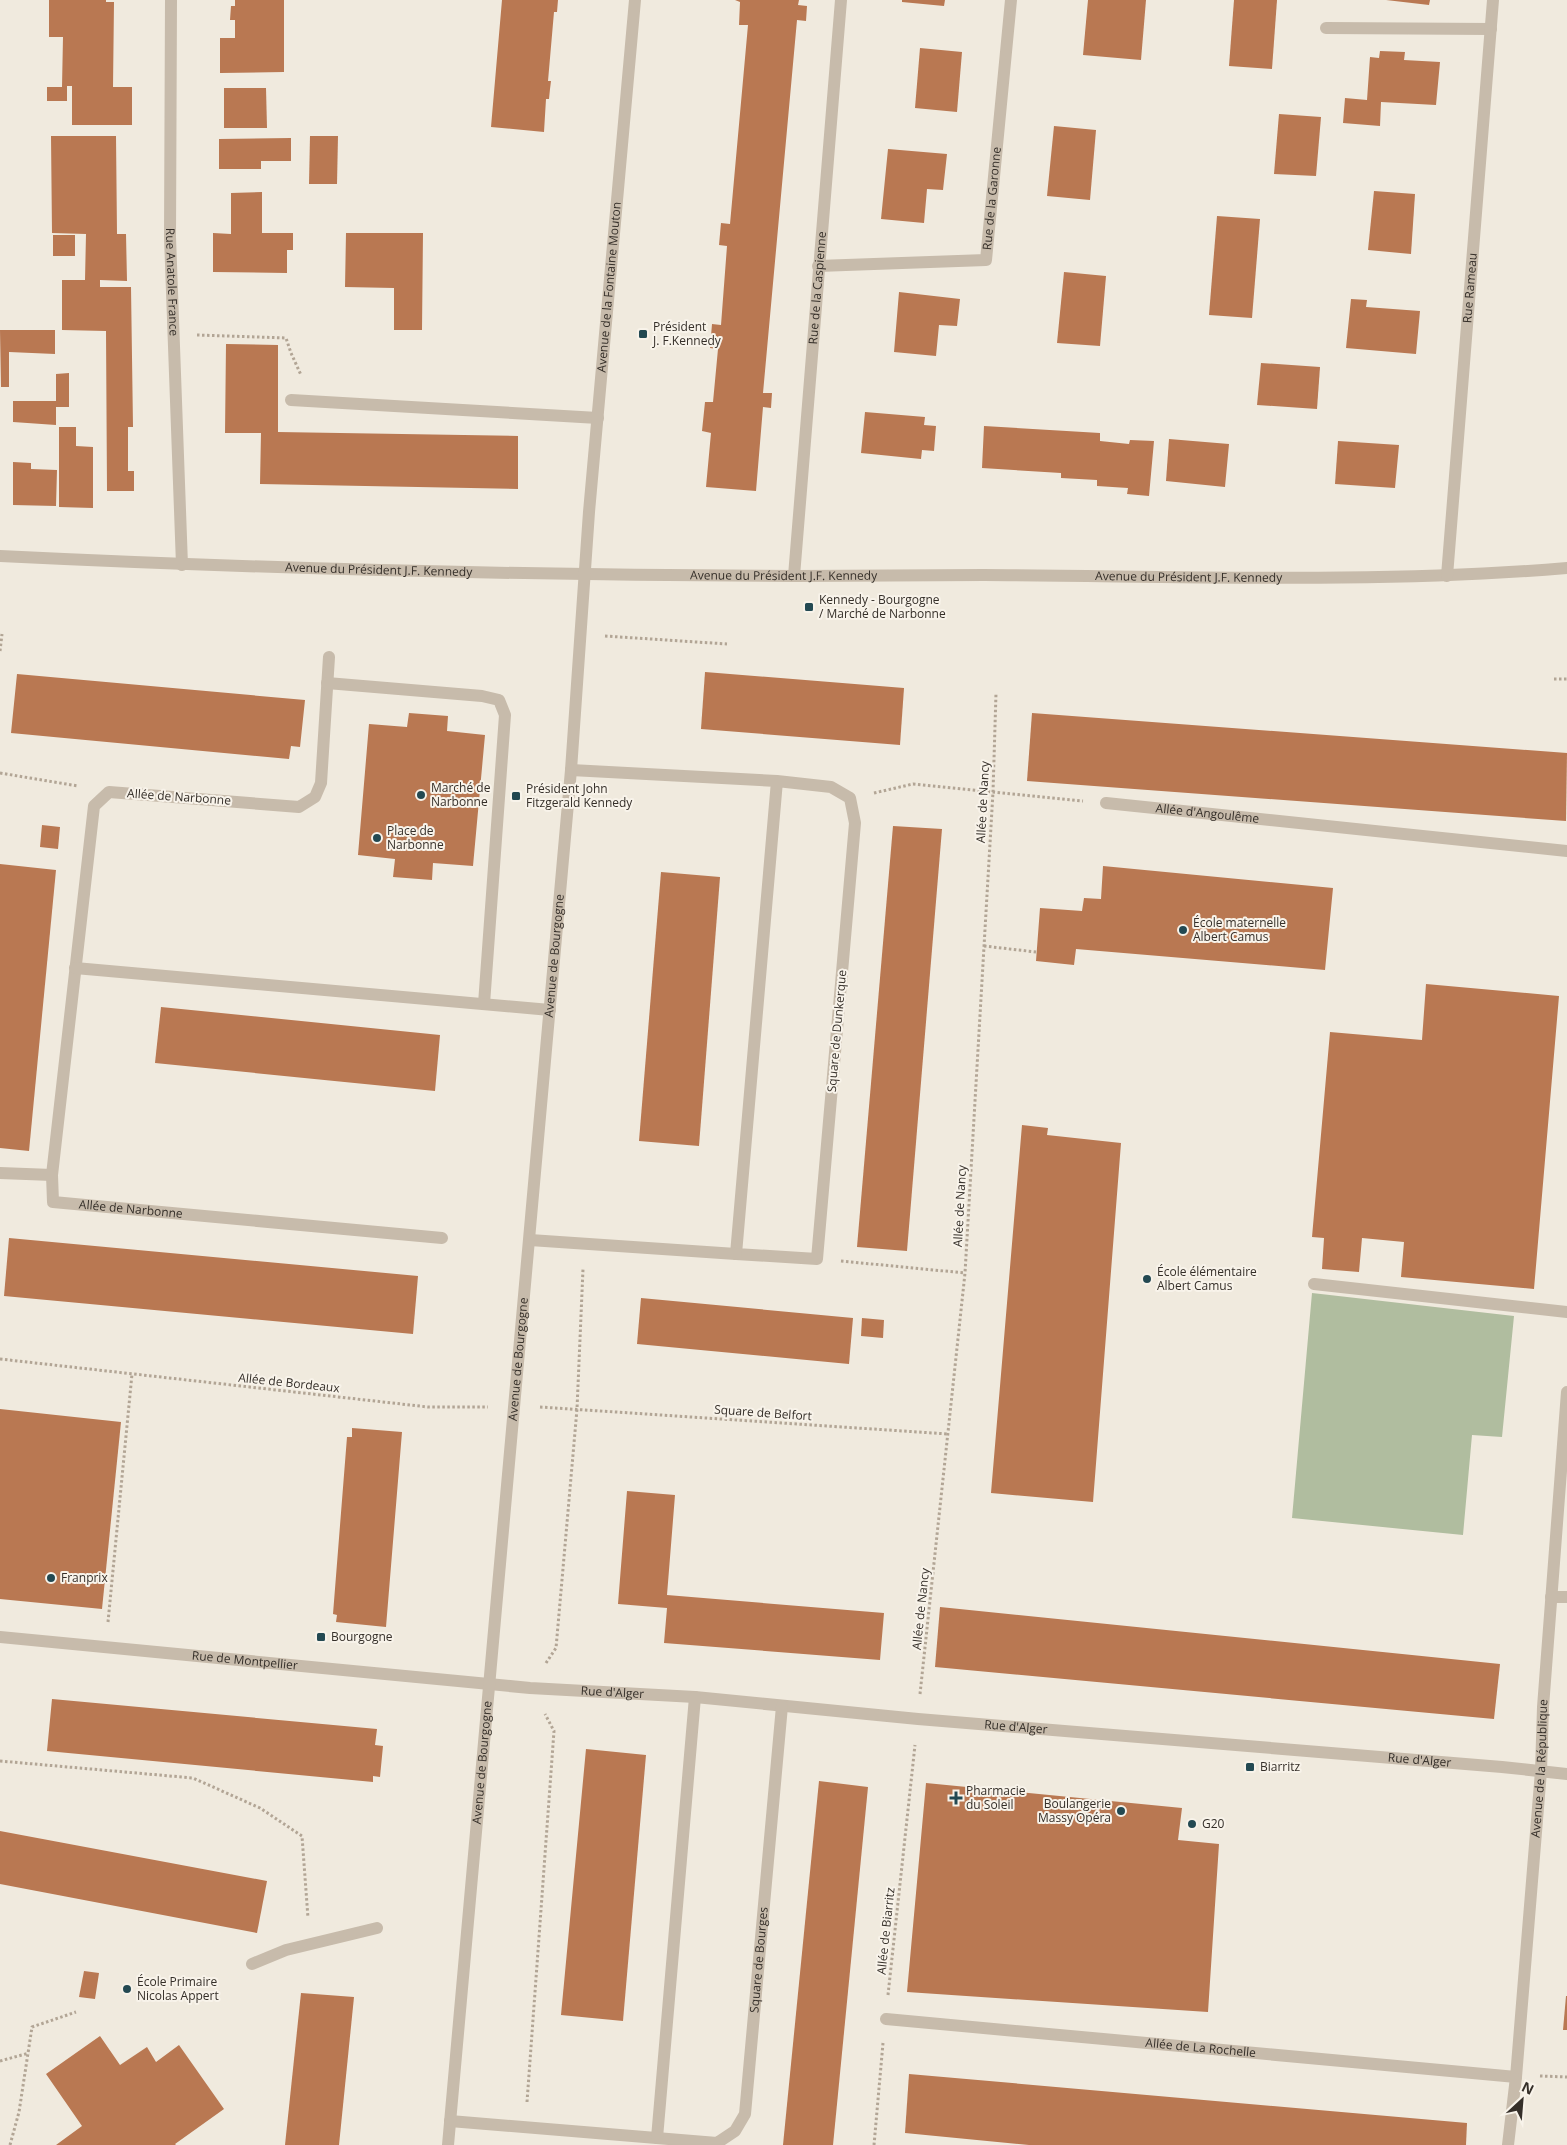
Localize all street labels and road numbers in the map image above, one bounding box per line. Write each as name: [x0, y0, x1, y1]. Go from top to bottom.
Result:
street label: Rue de la Garonne: [978, 146, 1005, 251]
street label: Avenue de la Fontaine Mouton: [593, 201, 625, 373]
street label: Rue Anatole France: [162, 228, 183, 337]
street label: Rue de la Caspienne: [804, 231, 830, 345]
street label: Rue Rameau: [1458, 252, 1481, 324]
street label: Avenue du Président J.F. Kennedy: [285, 558, 473, 580]
street label: Avenue du Président J.F. Kennedy: [690, 566, 878, 584]
street label: Avenue du Président J.F. Kennedy: [1095, 567, 1283, 586]
street label: Allée de Nancy: [972, 759, 993, 843]
street label: Allée de Narbonne: [127, 784, 232, 809]
street label: Allée d'Angoulême: [1155, 799, 1260, 827]
street label: Avenue de Bourgogne: [540, 893, 568, 1018]
street label: Square de Dunkerque: [823, 969, 850, 1093]
street label: Allée de Nancy: [949, 1163, 970, 1247]
street label: Allée de Narbonne: [78, 1195, 184, 1222]
street label: Avenue de Bourgogne: [504, 1296, 532, 1421]
street label: Allée de Bordeaux: [238, 1369, 341, 1396]
street label: Square de Belfort: [714, 1401, 812, 1424]
street label: Allée de Nancy: [908, 1566, 933, 1651]
street label: Rue de Montpellier: [191, 1647, 299, 1674]
street label: Rue d'Alger: [580, 1682, 645, 1702]
street label: Avenue de la République: [1527, 1698, 1552, 1838]
street label: Avenue de Bourgogne: [468, 1700, 496, 1825]
street label: Rue d'Alger: [984, 1715, 1048, 1738]
street label: Rue d'Alger: [1387, 1749, 1452, 1771]
street label: Allée de Biarritz: [872, 1886, 899, 1975]
street label: Square de Bourges: [745, 1906, 772, 2014]
street label: Allée de La Rochelle: [1145, 2034, 1257, 2061]

